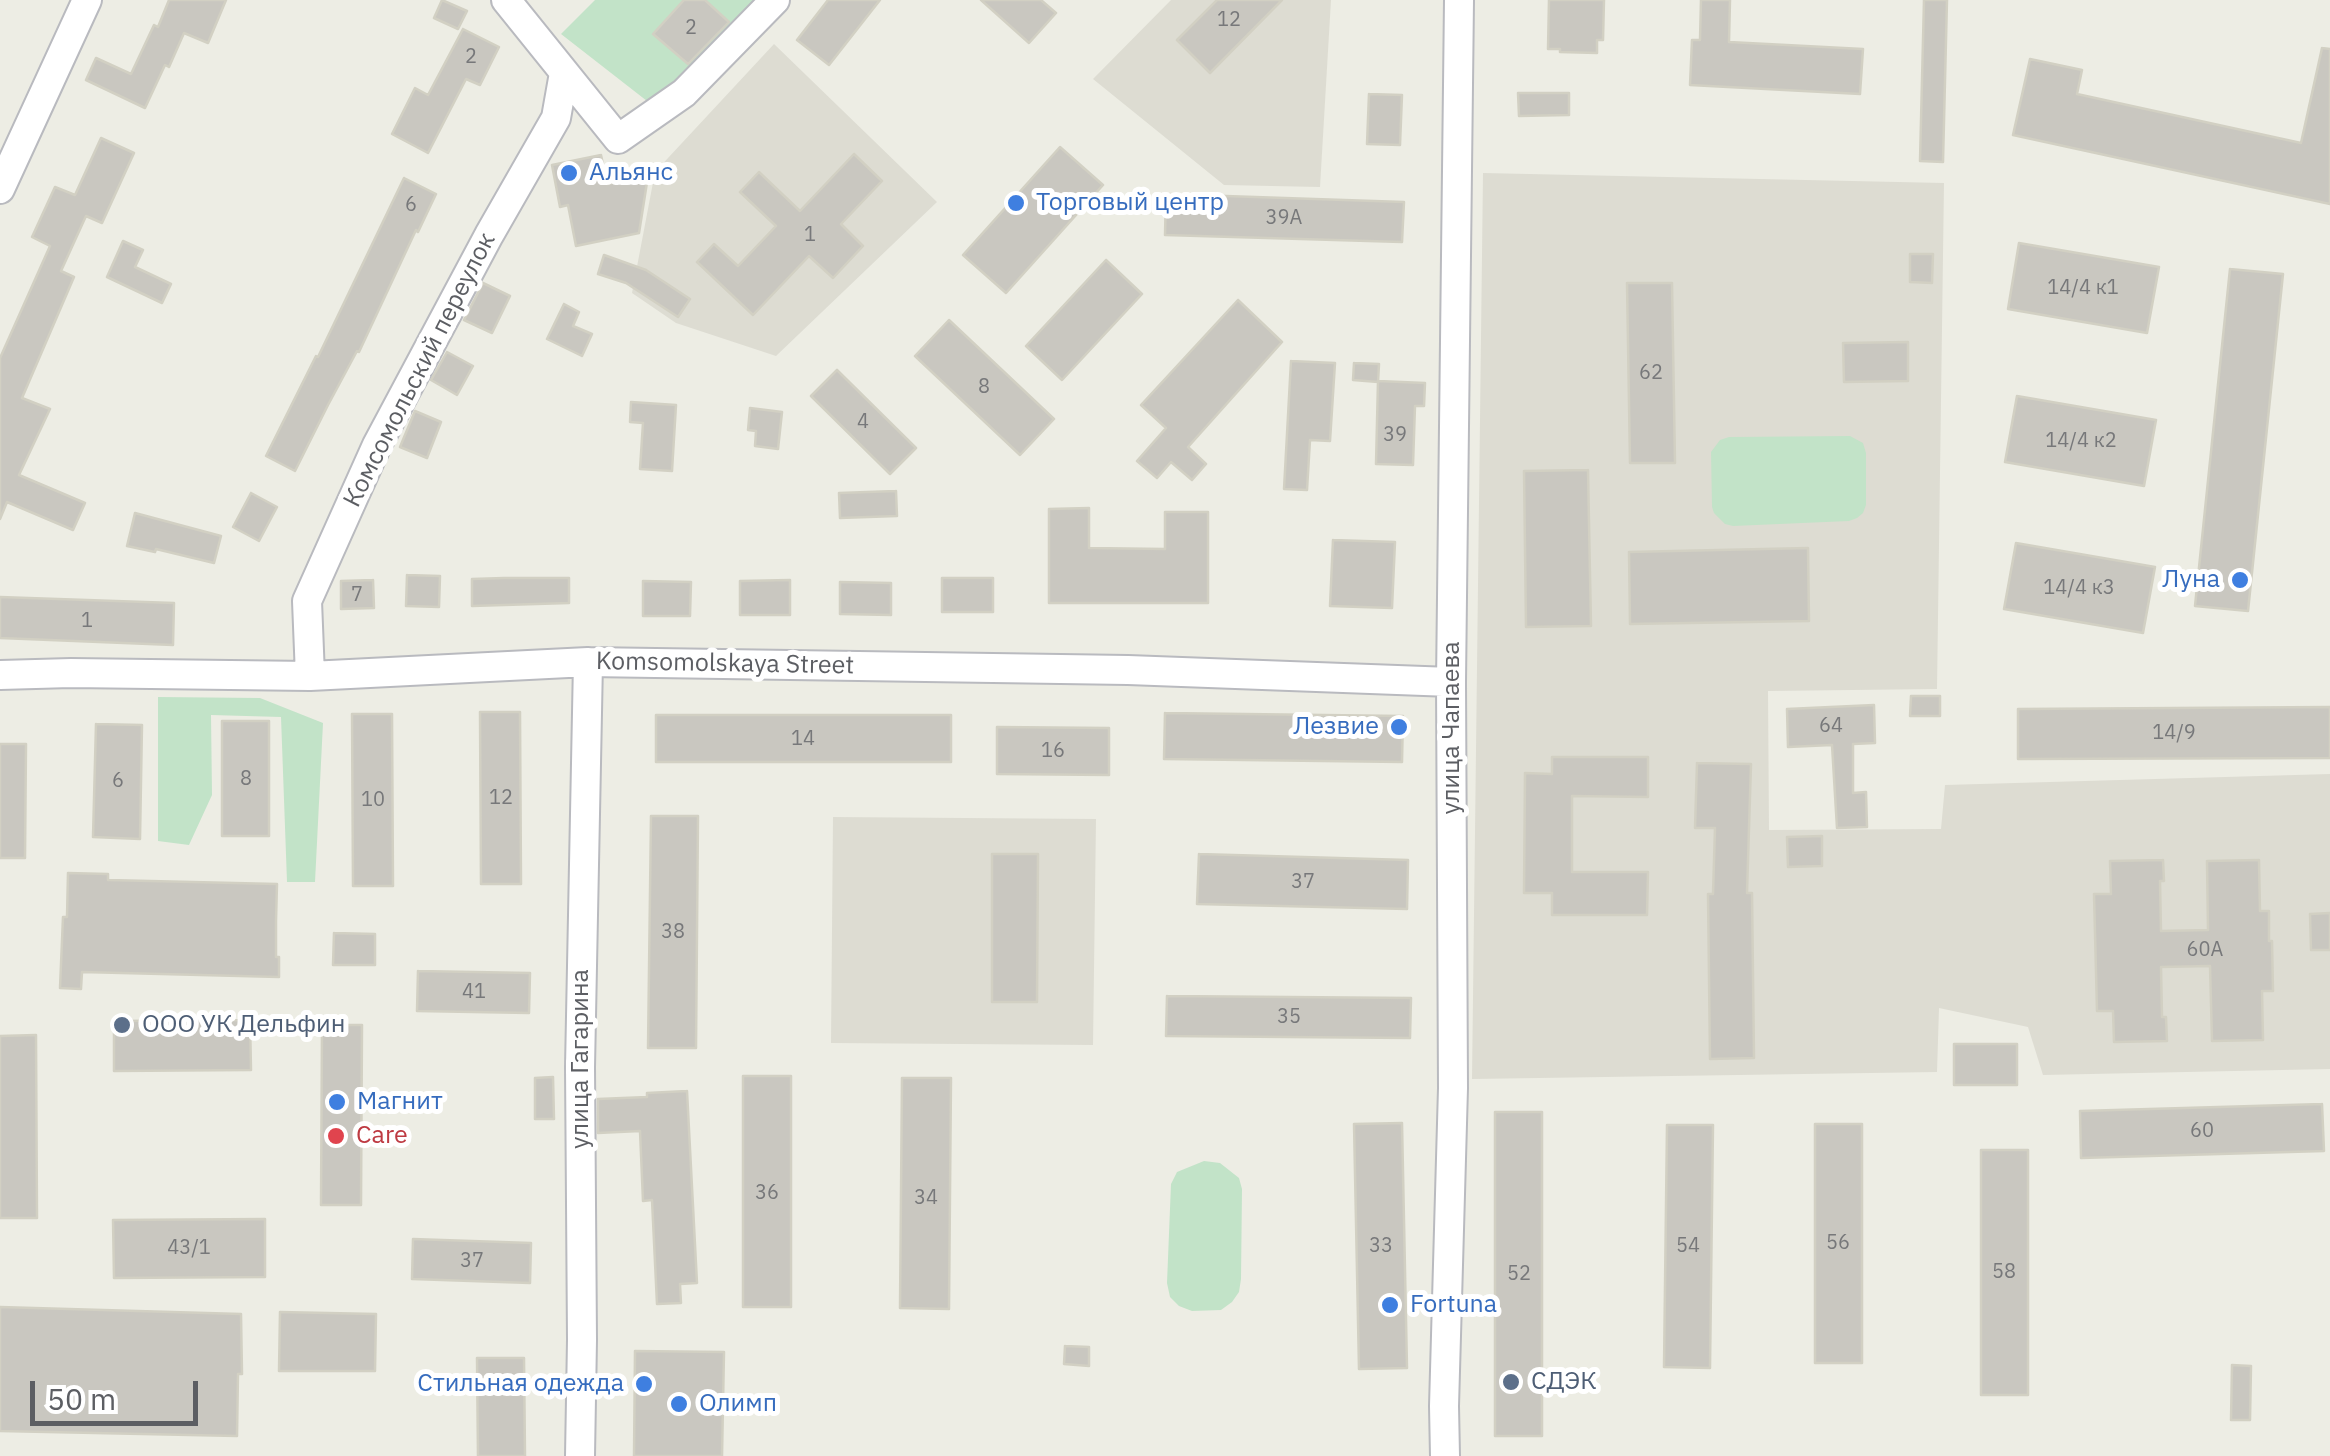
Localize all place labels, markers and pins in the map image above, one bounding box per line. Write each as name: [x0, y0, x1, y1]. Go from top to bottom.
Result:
place label: Альянс: [589, 158, 673, 188]
marker: Альянс: [558, 162, 580, 184]
place label: Торговый центр: [1036, 188, 1224, 218]
marker: Торговый центр: [1005, 192, 1027, 214]
place label: Луна: [2162, 565, 2220, 595]
marker: Луна: [2229, 569, 2251, 591]
place label: Лезвие: [1293, 712, 1379, 742]
marker: Лезвие: [1388, 716, 1410, 738]
place label: ООО УК Дельфин: [142, 1010, 345, 1040]
marker: ООО УК Дельфин: [111, 1014, 133, 1036]
place label: Магнит: [357, 1087, 443, 1117]
marker: Магнит: [326, 1091, 348, 1113]
place label: Care: [356, 1121, 408, 1151]
marker: Care: [325, 1125, 347, 1147]
place label: Fortuna: [1410, 1290, 1497, 1320]
marker: Fortuna: [1379, 1294, 1401, 1316]
place label: СДЭК: [1531, 1367, 1597, 1397]
place label: Стильная одежда: [417, 1369, 624, 1399]
marker: СДЭК: [1500, 1371, 1522, 1393]
marker: Стильная одежда: [633, 1373, 655, 1395]
place label: Олимп: [699, 1389, 777, 1419]
marker: Олимп: [668, 1393, 690, 1415]

